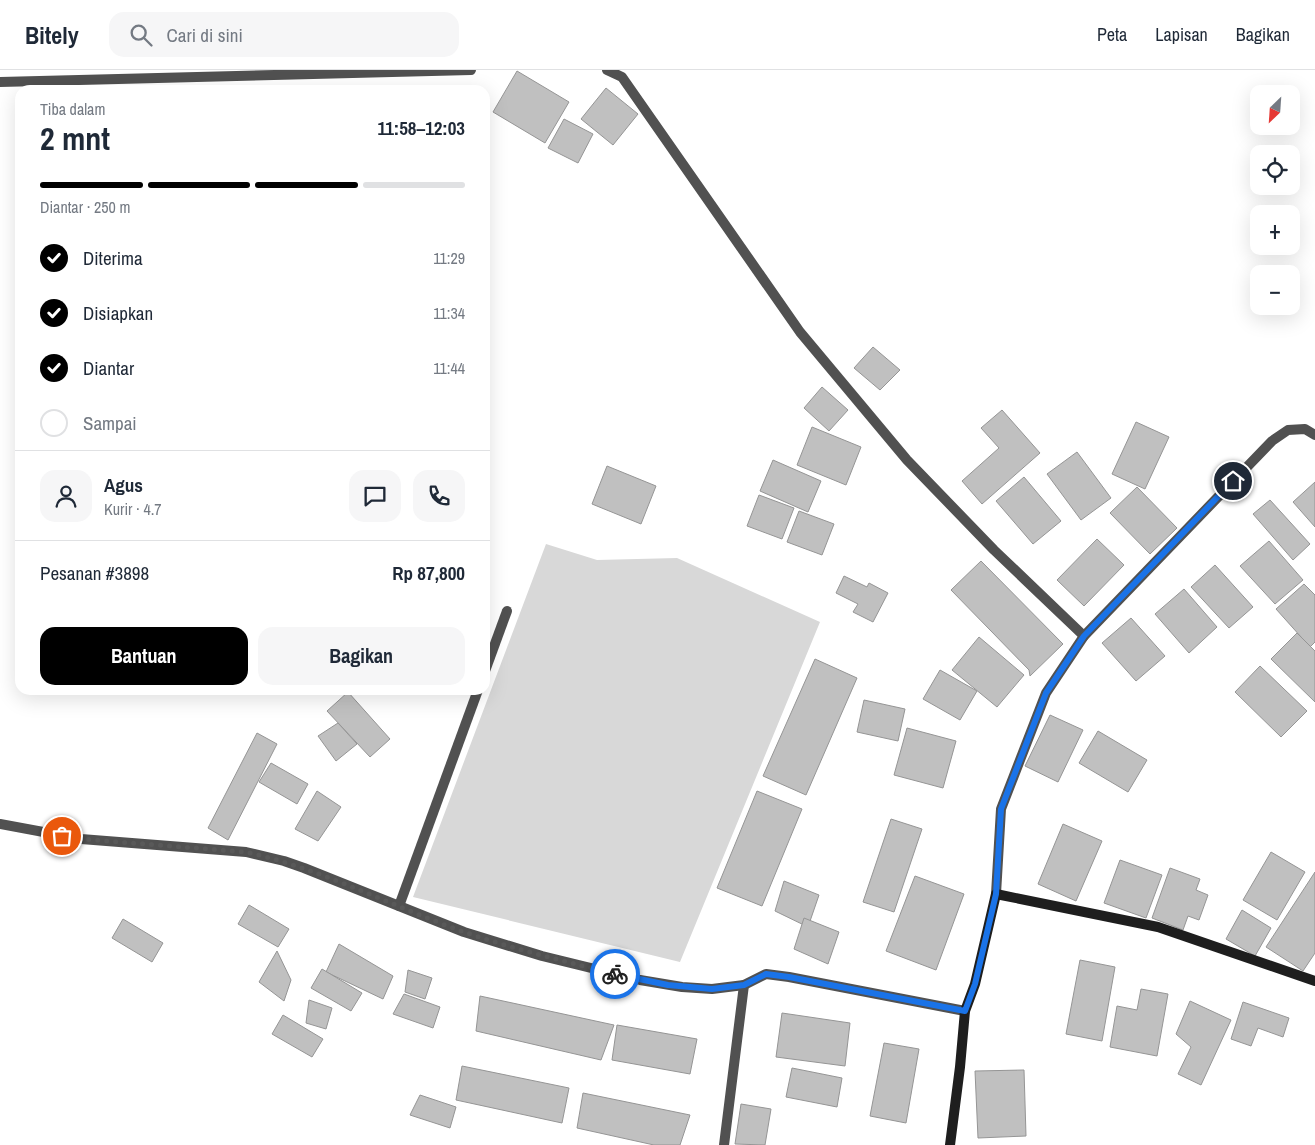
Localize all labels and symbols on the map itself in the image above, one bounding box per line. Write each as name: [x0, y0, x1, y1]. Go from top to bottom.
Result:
north arrow: [1250, 85, 1300, 135]
pin: [1212, 460, 1254, 502]
pin: [41, 815, 83, 857]
courier: [590, 949, 640, 999]

